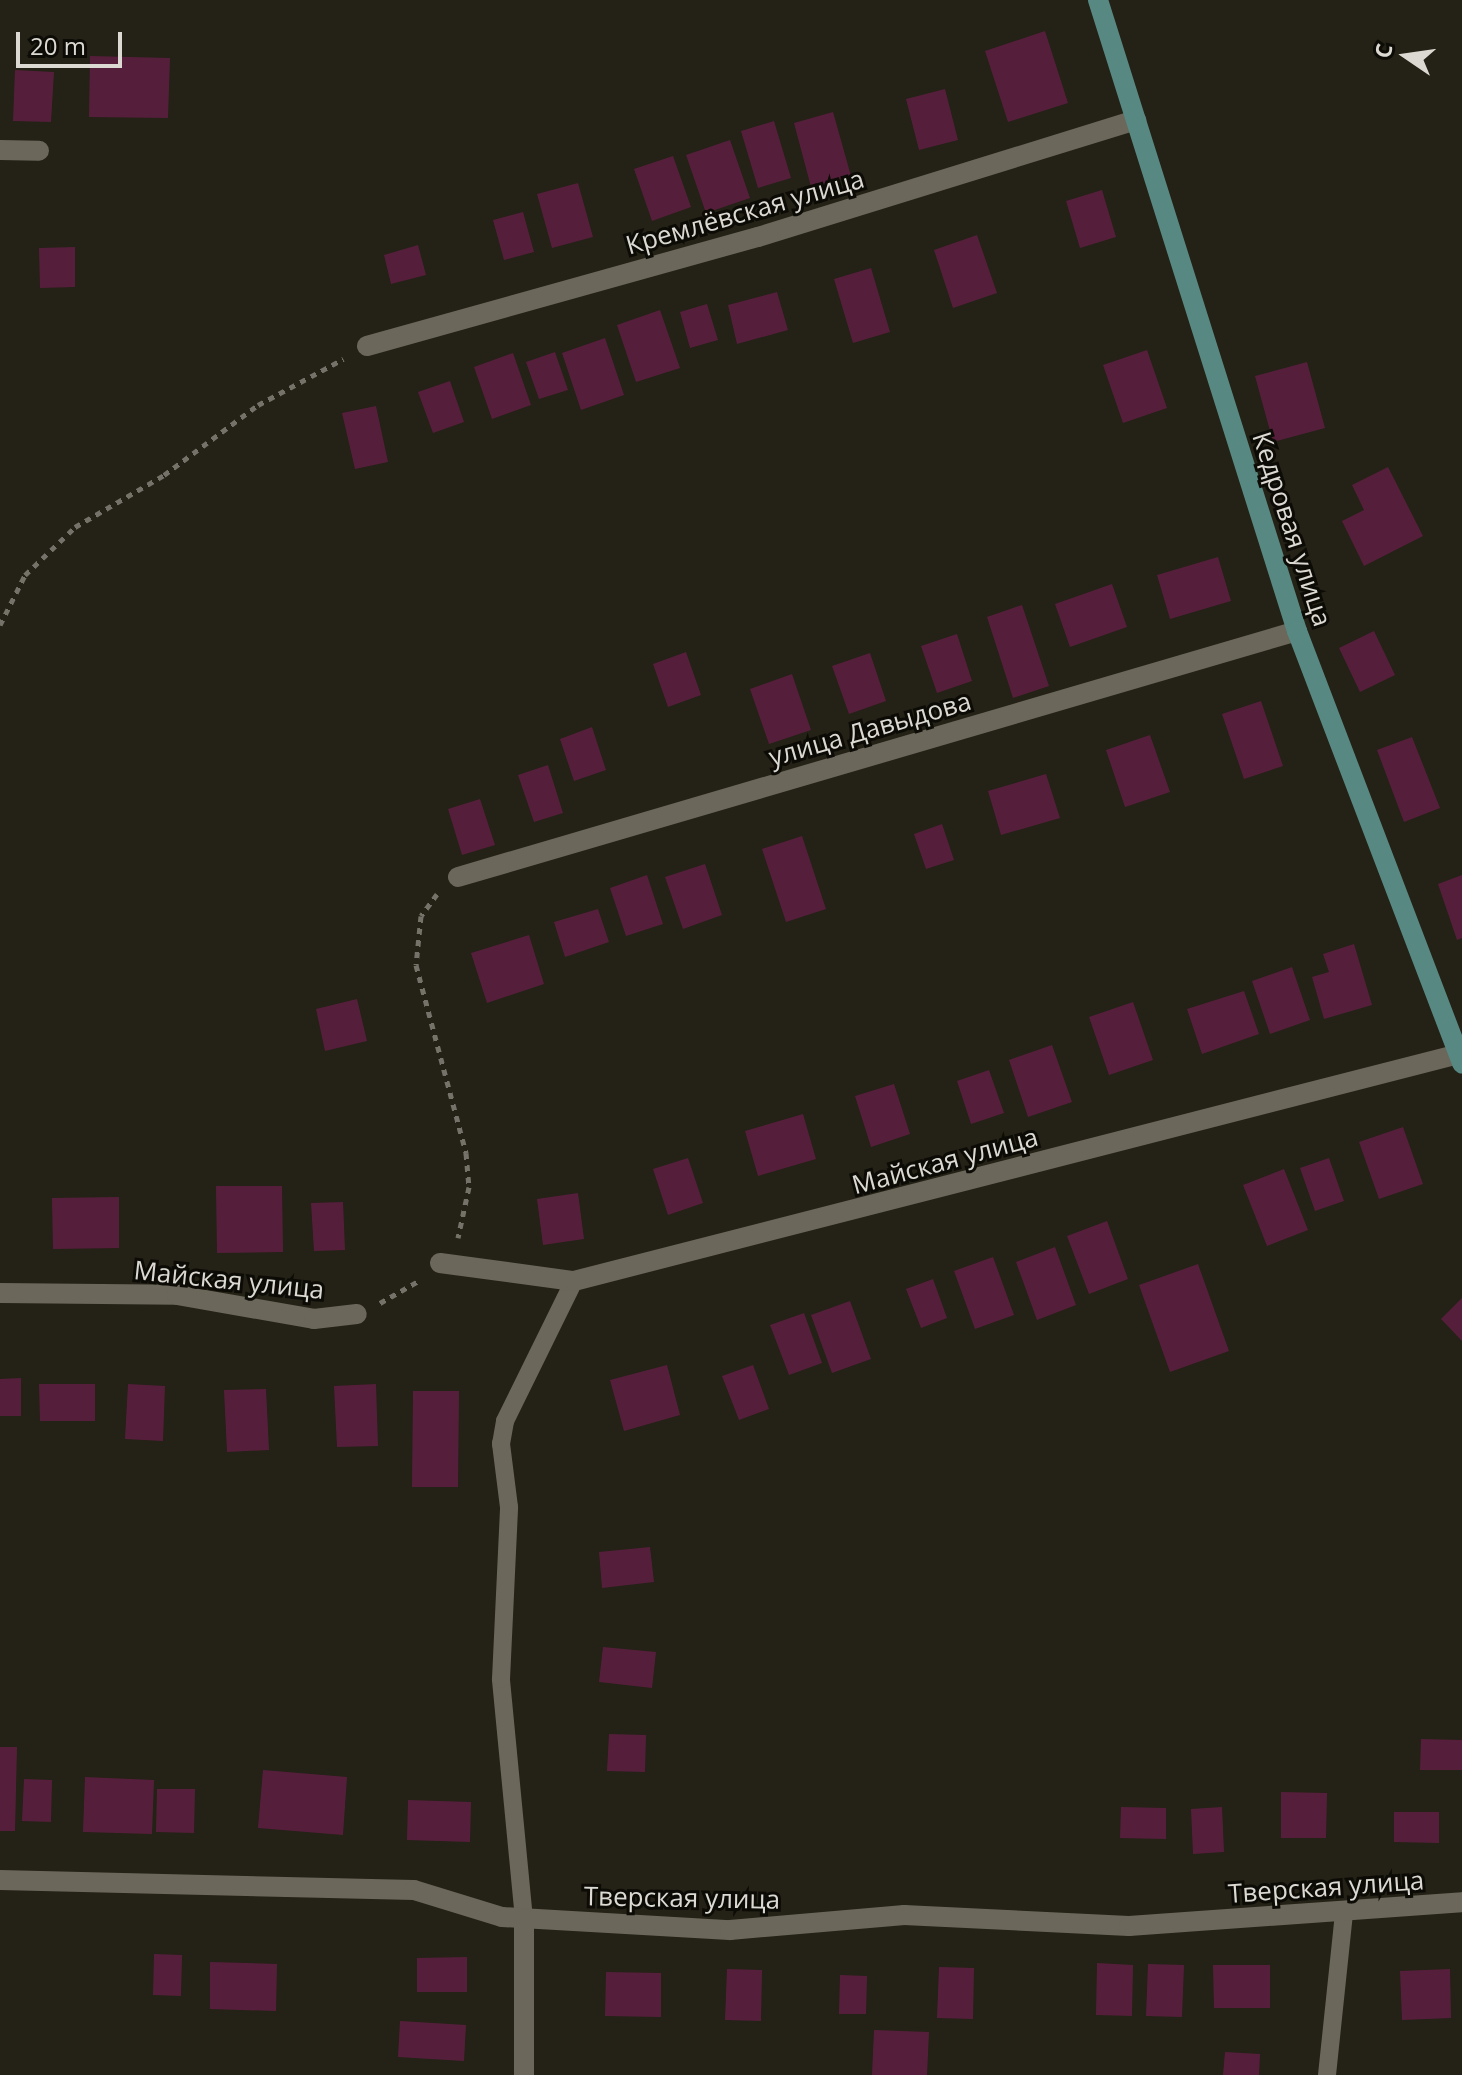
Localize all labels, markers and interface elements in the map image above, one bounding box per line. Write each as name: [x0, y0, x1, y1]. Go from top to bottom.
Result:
scale bar: [20, 16, 126, 66]
north arrow: [1366, 16, 1446, 96]
text: 20 m: [30, 29, 86, 62]
text: С: [1366, 40, 1399, 61]
street label: Кремлёвская улица: [622, 163, 868, 261]
street label: Кедровая улица: [1246, 428, 1338, 630]
street label: улица Давыдова: [765, 685, 975, 773]
street label: Майская улица: [849, 1121, 1041, 1201]
street label: Майская улица: [132, 1255, 326, 1305]
street label: Тверская улица: [1227, 1865, 1425, 1909]
street label: Тверская улица: [584, 1881, 780, 1915]

